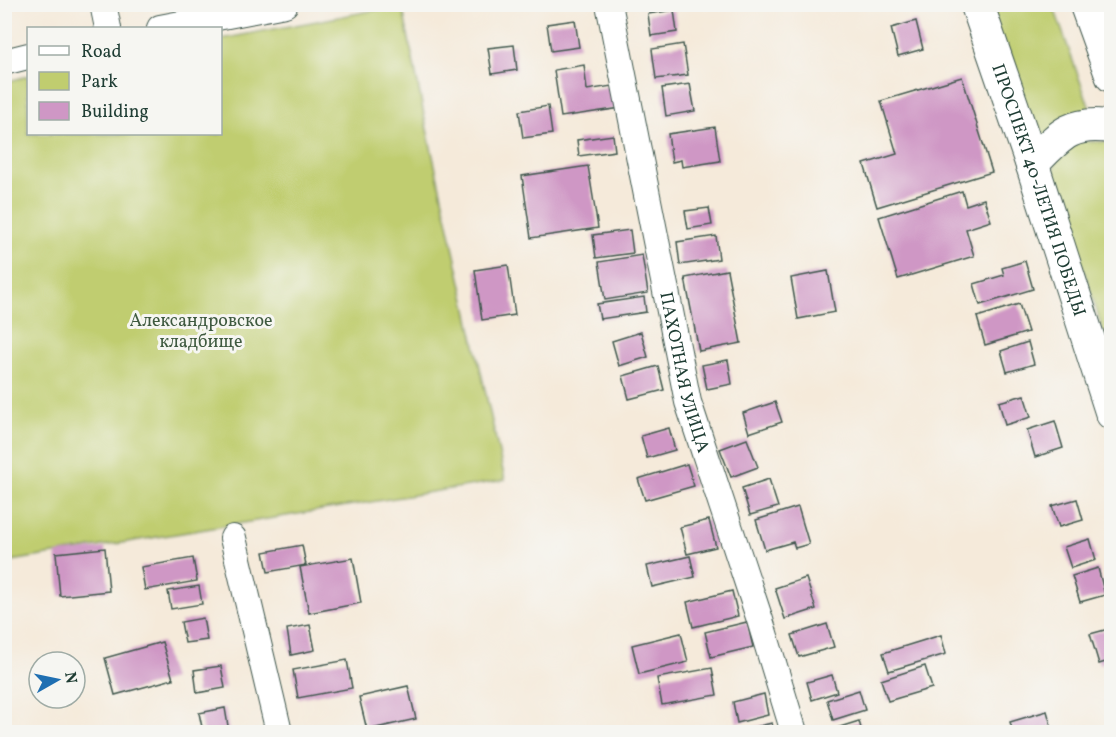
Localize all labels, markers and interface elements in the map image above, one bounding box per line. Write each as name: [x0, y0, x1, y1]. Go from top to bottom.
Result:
legend: [27, 27, 222, 135]
text: Road: [81, 40, 122, 65]
street label: ПРОСПЕКТ 40-ЛЕТИЯ ПОБЕДЫ: [984, 61, 1091, 320]
text: Park: [81, 70, 118, 95]
text: Building: [81, 100, 149, 125]
street label: ПАХОТНАЯ УЛИЦА: [652, 290, 715, 457]
park label: Александровское кладбище: [129, 309, 273, 355]
north arrow: [27, 650, 87, 710]
text: N: [58, 671, 82, 686]

